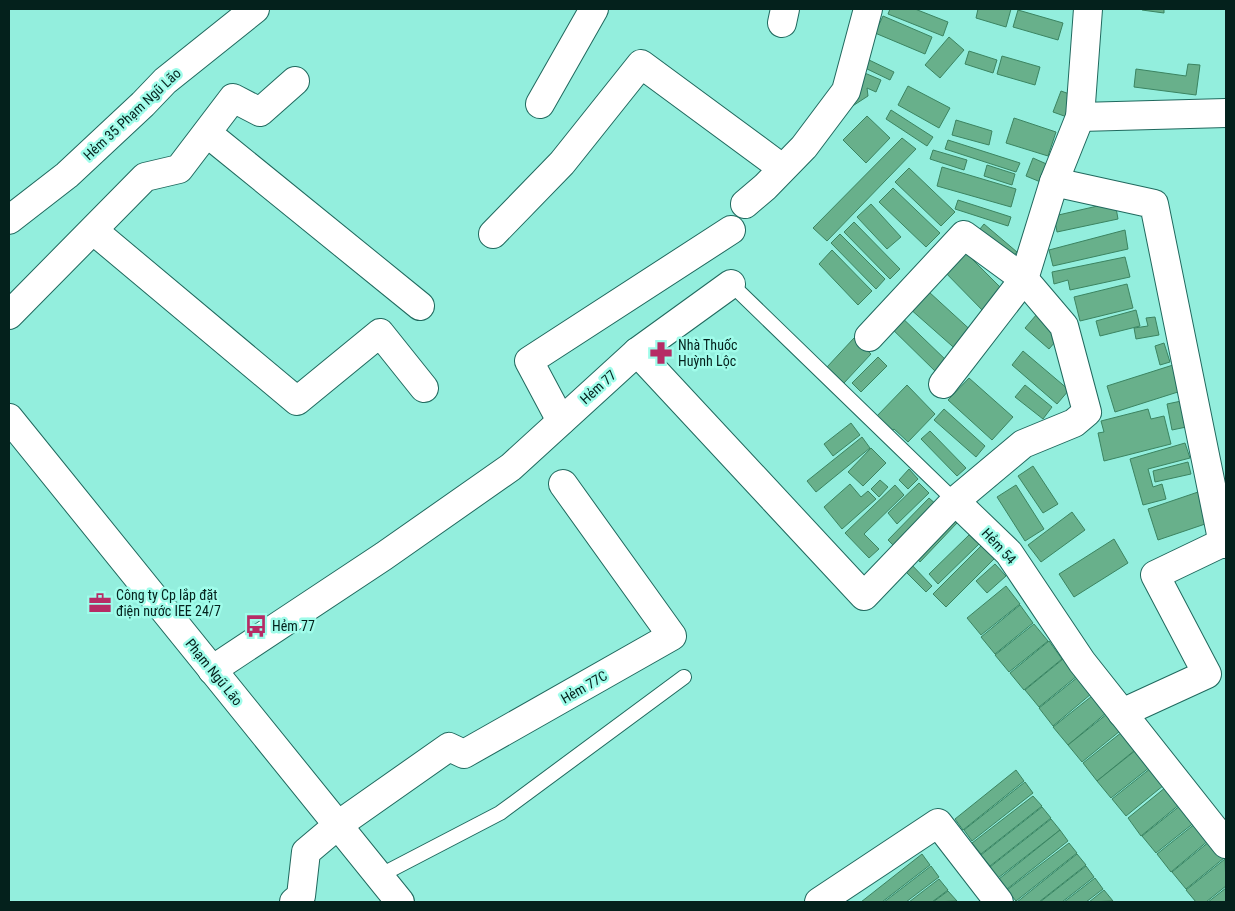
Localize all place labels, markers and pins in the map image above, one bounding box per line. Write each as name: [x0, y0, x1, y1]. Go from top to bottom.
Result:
place label: Nhà Thuốc Huỳnh Lộc: [678, 337, 737, 369]
pharmacy icon: Nhà Thuốc Huỳnh Lộc: [648, 340, 674, 366]
place label: Công ty Cp lắp đặt điện nước IEE 24/7: [116, 587, 221, 619]
office icon: Công ty Cp lắp đặt điện nước IEE 24/7: [87, 590, 113, 616]
bus stop icon: Hẻm 77: [243, 613, 269, 639]
place label: Hẻm 77: [272, 618, 315, 634]

